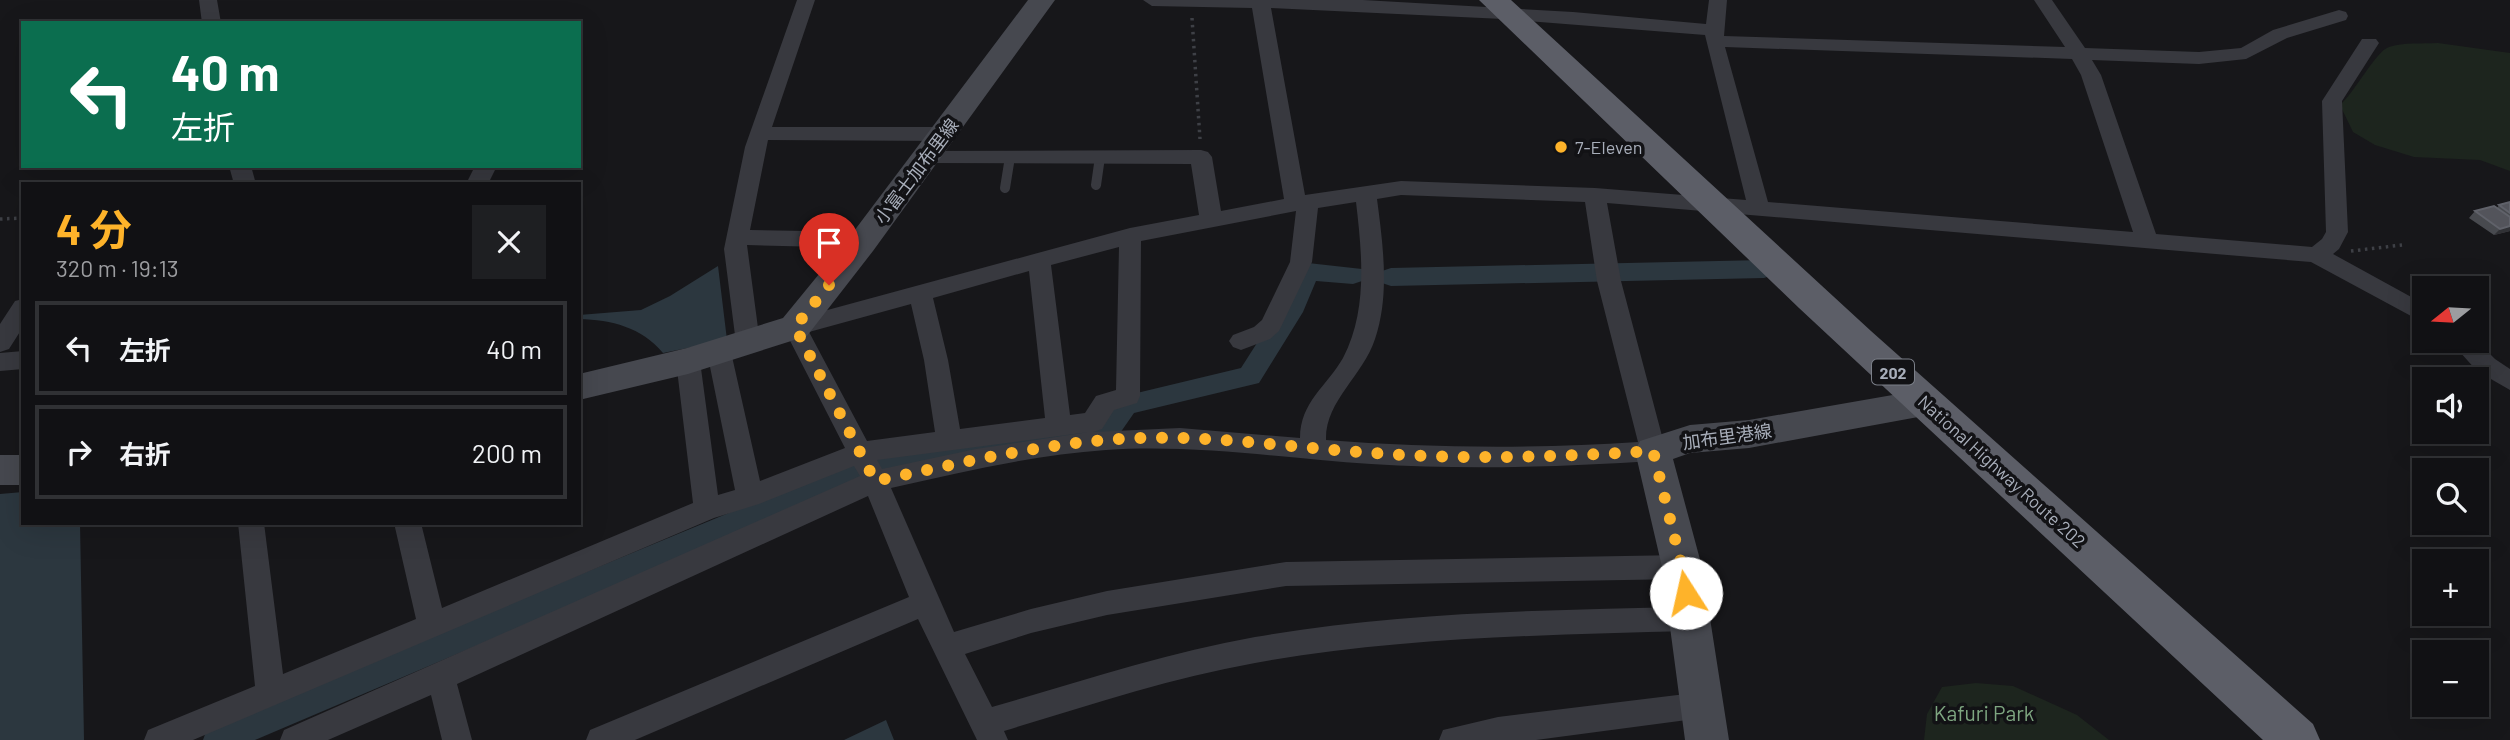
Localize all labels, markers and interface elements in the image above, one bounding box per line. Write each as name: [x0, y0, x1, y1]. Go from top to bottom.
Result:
text: 40 m: [171, 42, 279, 101]
icon: left: [56, 49, 147, 140]
text: 左折: [171, 107, 235, 145]
street label: 小富士加布里線: [869, 114, 963, 228]
place label: 7-Eleven: [1575, 136, 1643, 158]
marker: 7-Eleven: [1553, 139, 1569, 155]
text: 4 分: [56, 203, 132, 253]
button: close: [472, 205, 546, 279]
pin: [799, 213, 859, 285]
icon: arrive: [810, 224, 848, 262]
text: 320 m · 19:13: [56, 254, 179, 282]
north arrow: [2412, 276, 2488, 354]
map controls: [2412, 276, 2489, 717]
icon: left: [60, 329, 98, 367]
text: 40 m: [486, 333, 542, 364]
text: 左折: [119, 334, 171, 365]
road number: 202: [1872, 360, 1914, 384]
button: sound: [2412, 367, 2489, 444]
street label: National Highway Route 202: [1914, 390, 2090, 552]
street label: 加布里港線: [1681, 419, 1773, 453]
icon: right: [60, 433, 98, 471]
text: 200 m: [472, 437, 542, 468]
text: 右折: [119, 438, 171, 469]
button: search: [2412, 458, 2489, 535]
button: +: [2412, 549, 2489, 626]
position arrow: [1649, 556, 1723, 630]
button: −: [2412, 640, 2489, 717]
park label: Kafuri Park: [1934, 700, 2034, 725]

